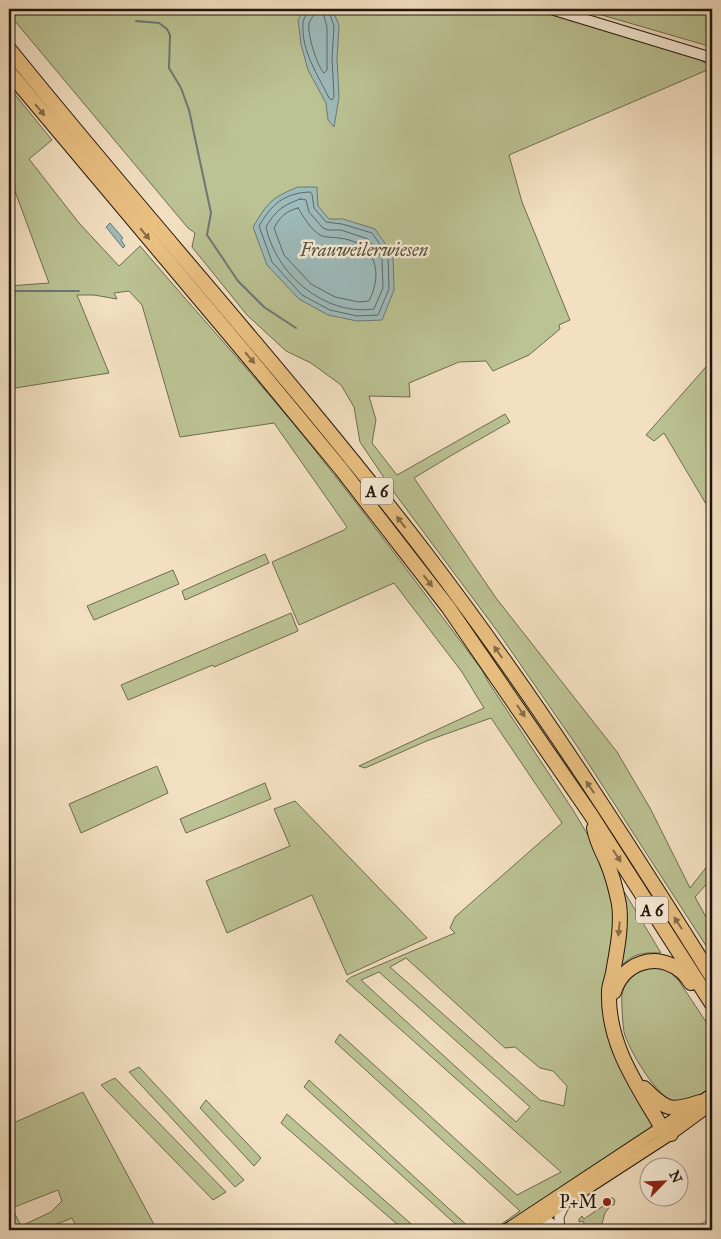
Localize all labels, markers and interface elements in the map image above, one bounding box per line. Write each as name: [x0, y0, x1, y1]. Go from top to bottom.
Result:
one-way arrow: [34, 103, 45, 116]
one-way arrow: [139, 228, 150, 240]
park label: Frauweilerwiesen: [299, 239, 429, 261]
one-way arrow: [244, 351, 255, 364]
road number: A 6: [361, 478, 393, 504]
one-way arrow: [396, 515, 406, 529]
one-way arrow: [422, 574, 433, 587]
one-way arrow: [493, 646, 503, 659]
one-way arrow: [516, 704, 525, 718]
one-way arrow: [585, 780, 595, 793]
one-way arrow: [613, 850, 622, 863]
road number: A 6: [636, 896, 668, 924]
one-way arrow: [673, 917, 682, 930]
one-way arrow: [615, 922, 623, 938]
north arrow: [638, 1156, 688, 1206]
text: N: [665, 1168, 686, 1186]
place label: P+M: [559, 1191, 597, 1213]
marker: P+M: [601, 1196, 613, 1208]

